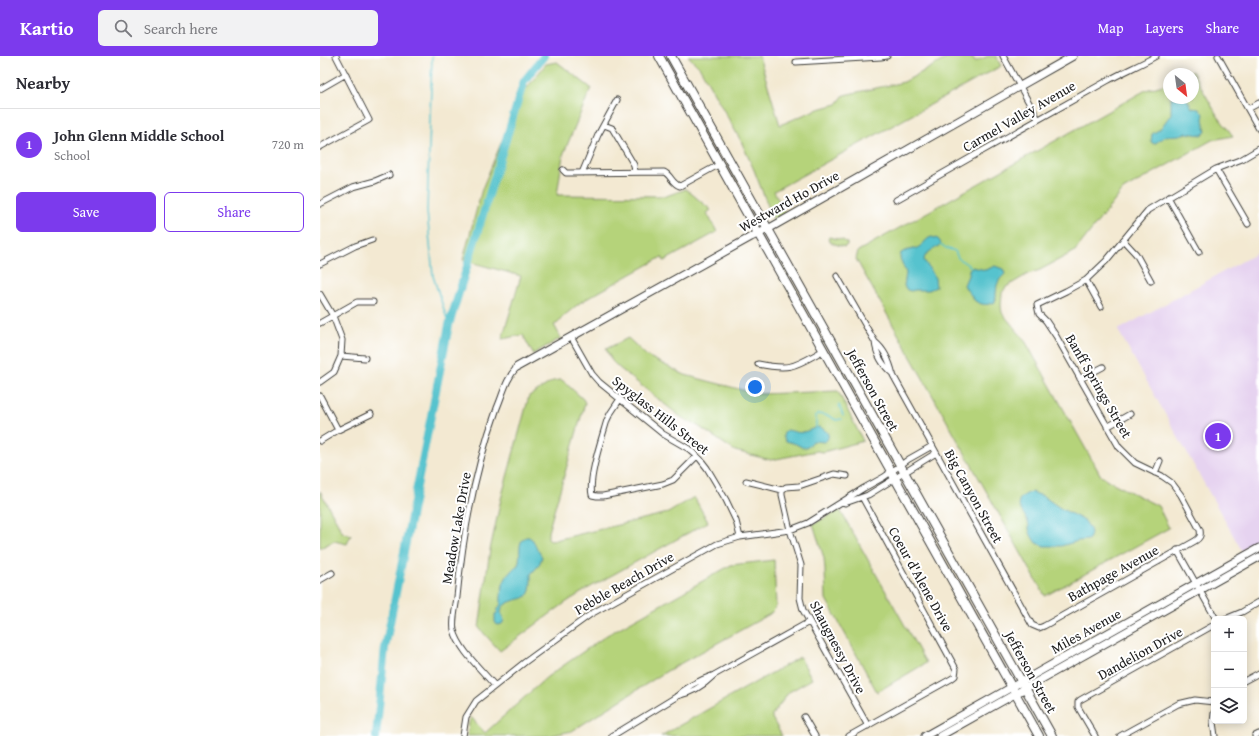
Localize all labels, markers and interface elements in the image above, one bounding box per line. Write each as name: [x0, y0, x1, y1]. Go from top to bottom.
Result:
search box: [98, 10, 378, 46]
text: Kartio: [20, 14, 74, 42]
icon: search: [112, 17, 134, 39]
text: Search here: [144, 18, 218, 39]
text: Map: [1098, 18, 1124, 38]
text: Layers: [1146, 18, 1184, 38]
text: Share: [1206, 18, 1239, 38]
north arrow: [1163, 68, 1199, 104]
text: Nearby: [16, 70, 70, 95]
street label: Carmel Valley Avenue: [959, 75, 1080, 157]
text: John Glenn Middle School: [54, 125, 224, 146]
text: 1: [26, 135, 32, 154]
text: 720 m: [272, 135, 304, 154]
text: School: [54, 146, 90, 165]
street label: Westward Ho Drive: [735, 165, 843, 237]
button: Save: [16, 192, 156, 232]
button: Share: [164, 192, 304, 232]
street label: Banff Springs Street: [1061, 330, 1137, 442]
street label: Jefferson Street: [841, 343, 904, 435]
street label: Spyglass Hills Street: [608, 371, 714, 459]
your location: [745, 377, 765, 397]
pin: 1: [1205, 421, 1231, 451]
street label: Big Canyon Street: [940, 446, 1008, 546]
street label: Meadow Lake Drive: [436, 470, 476, 586]
street label: Coeur d'Alene Drive: [884, 523, 958, 635]
street label: Bathpage Avenue: [1064, 540, 1162, 606]
street label: Pebble Beach Drive: [571, 546, 678, 620]
street label: Shaugnessy Drive: [805, 597, 871, 697]
street label: Miles Avenue: [1047, 603, 1125, 659]
map controls: [1211, 616, 1247, 724]
button: +: [1211, 616, 1247, 652]
street label: Dandelion Drive: [1094, 621, 1186, 685]
street label: Jefferson Street: [999, 625, 1062, 717]
button: −: [1211, 652, 1247, 688]
button: layers: [1211, 688, 1247, 724]

